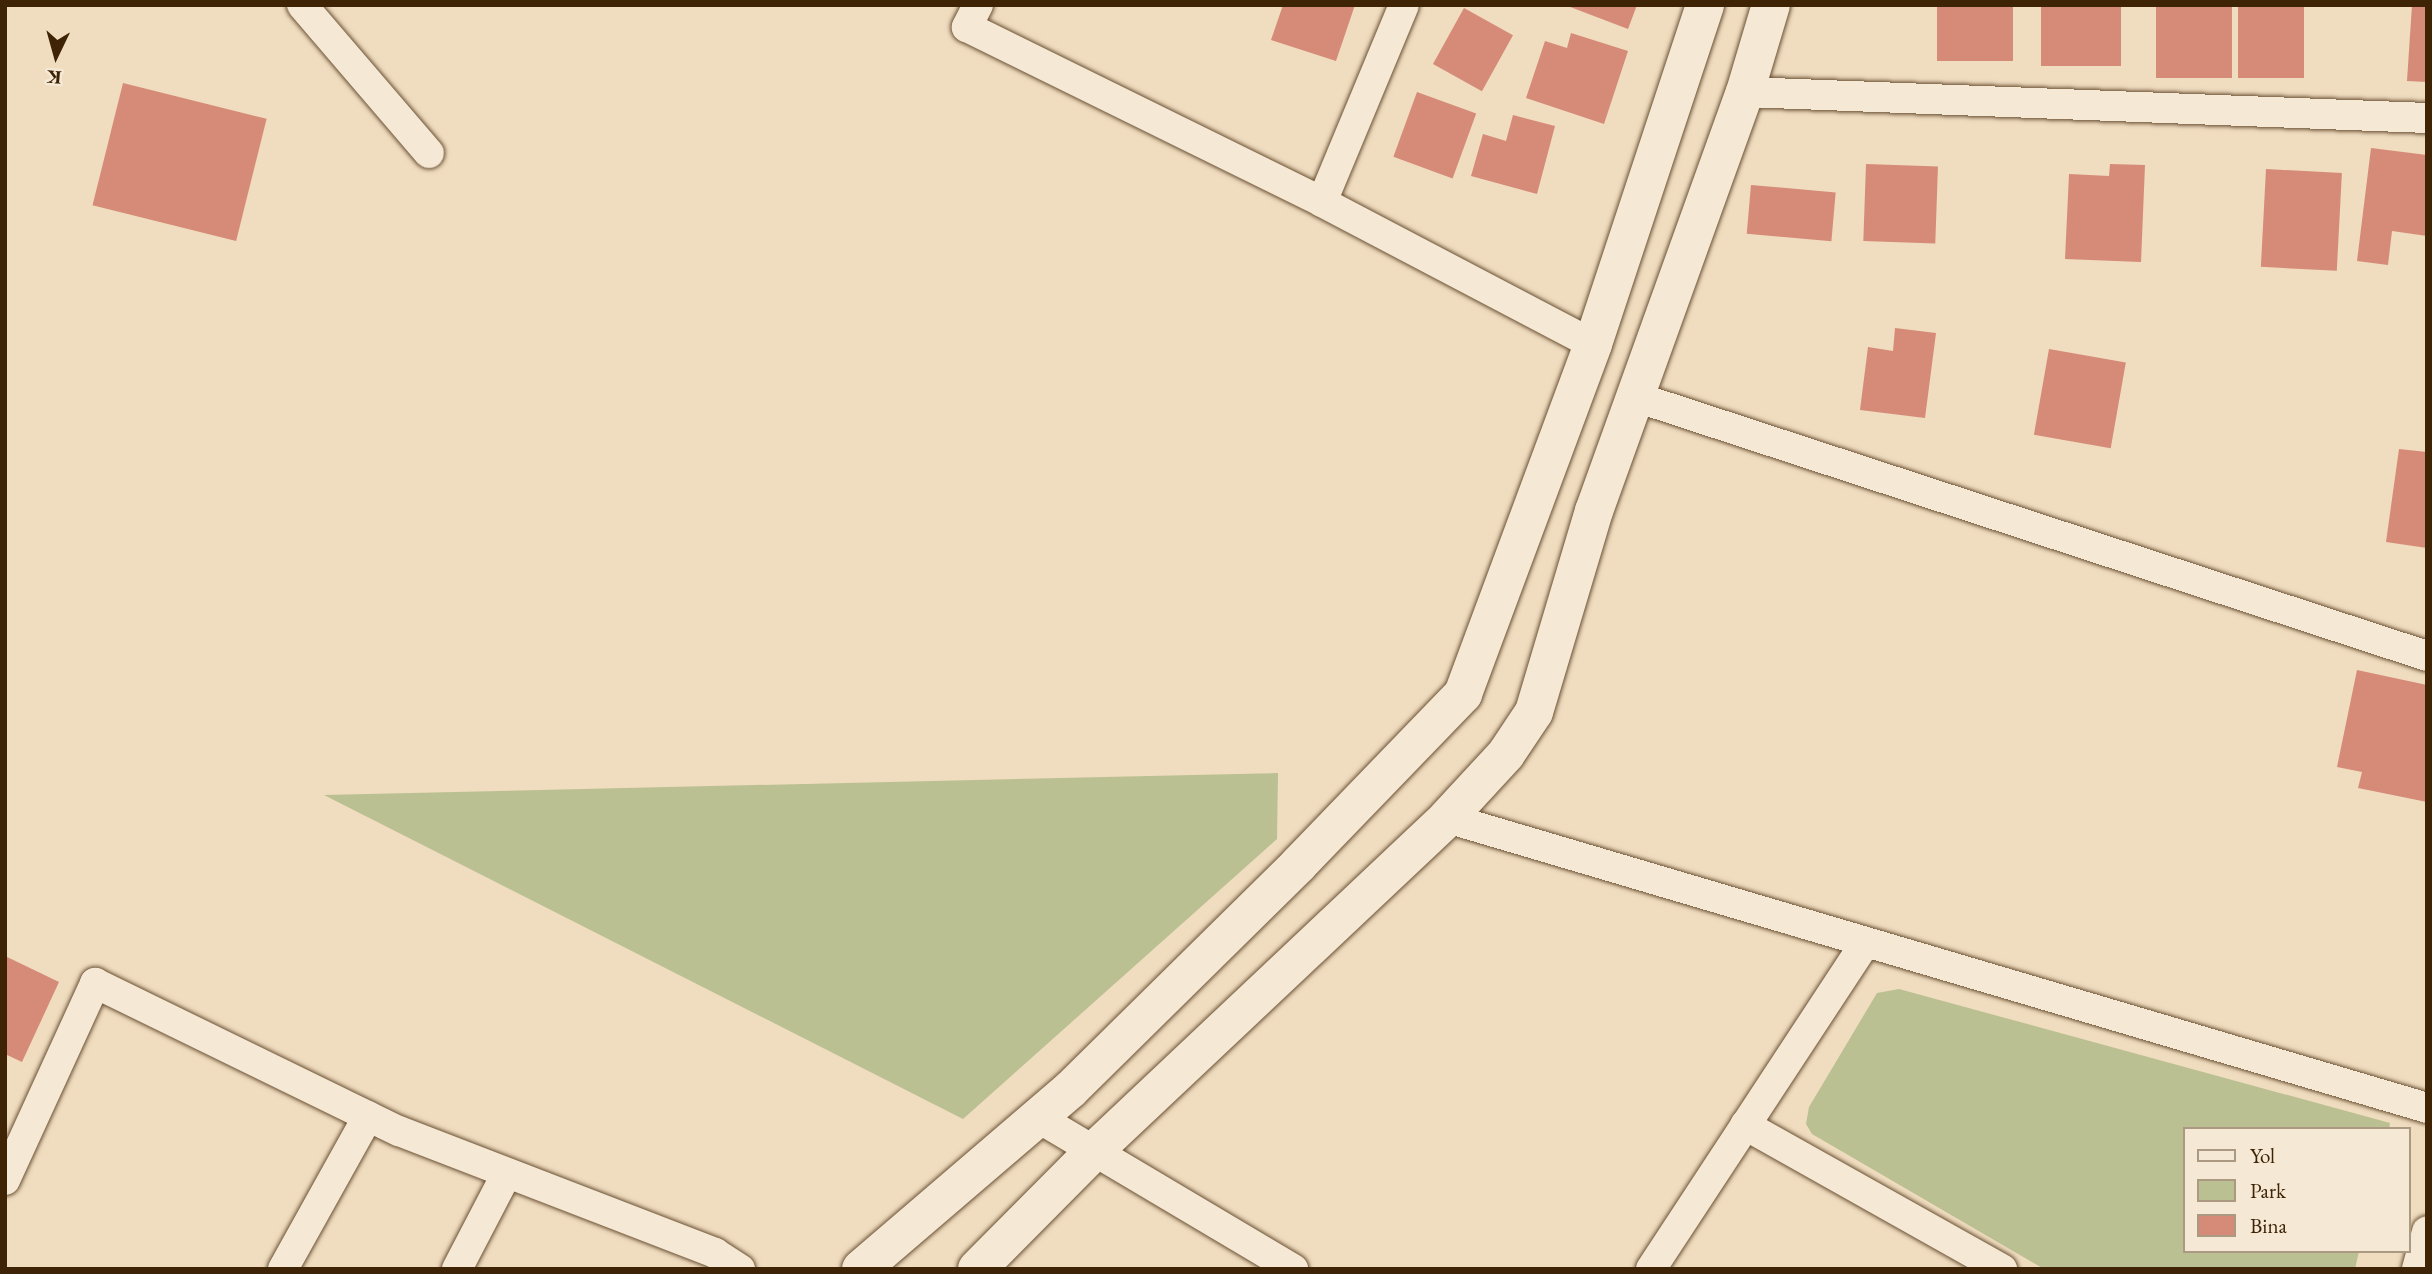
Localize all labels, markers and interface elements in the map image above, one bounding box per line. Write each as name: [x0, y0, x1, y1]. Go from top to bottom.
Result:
north arrow: [21, 21, 91, 91]
text: K: [46, 64, 62, 91]
legend: [2184, 1127, 2411, 1253]
text: Yol: [2250, 1142, 2275, 1169]
text: Park: [2250, 1177, 2286, 1204]
text: Bina: [2250, 1212, 2287, 1239]

